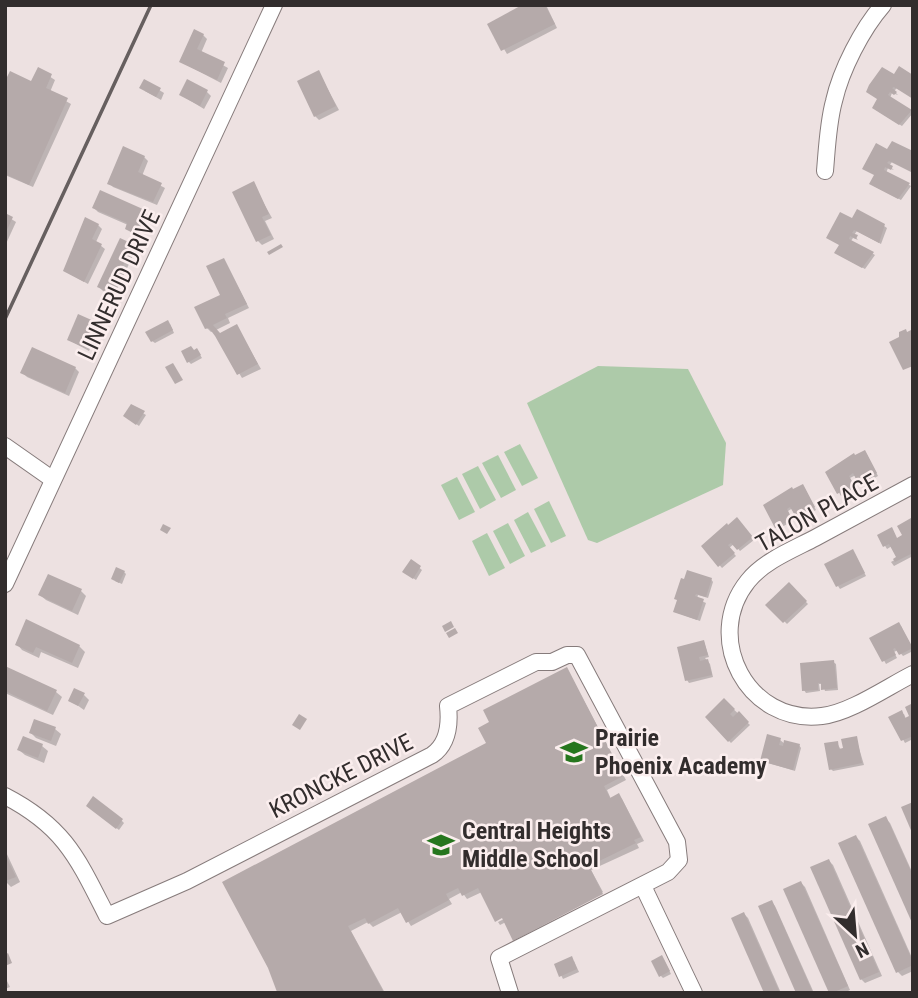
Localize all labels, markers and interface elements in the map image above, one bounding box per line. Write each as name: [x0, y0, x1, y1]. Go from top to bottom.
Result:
street label: LINNERUD DRIVE: [72, 205, 166, 364]
street label: TALON PLACE: [751, 468, 883, 558]
place label: Prairie Phoenix Academy: [595, 724, 767, 780]
street label: KRONCKE DRIVE: [265, 728, 417, 824]
school or university icon: Prairie Phoenix Academy: [559, 737, 589, 767]
place label: Central Heights Middle School: [462, 817, 611, 873]
school or university icon: Central Heights Middle School: [426, 830, 456, 860]
north arrow: [820, 900, 890, 970]
text: N: [852, 937, 873, 963]

